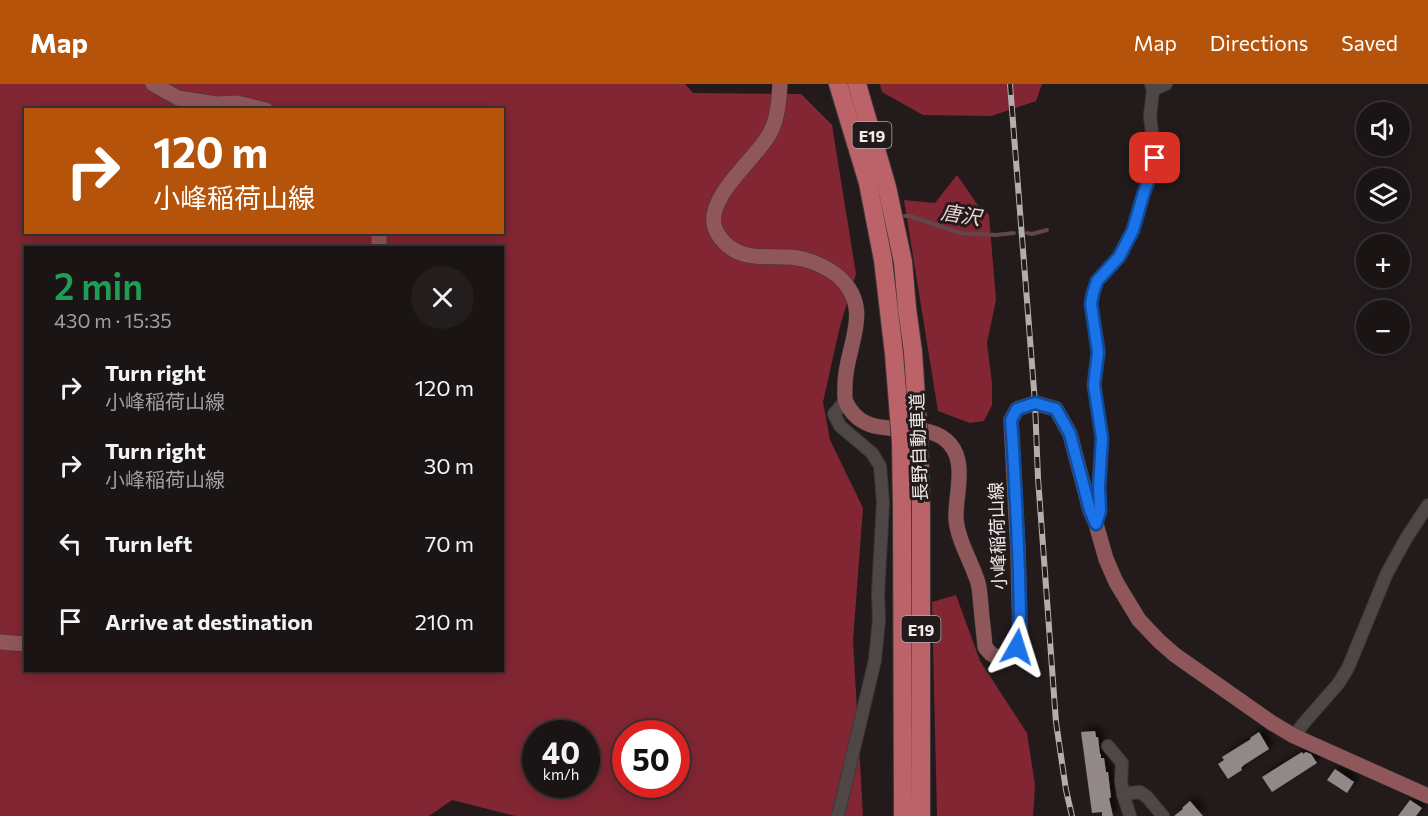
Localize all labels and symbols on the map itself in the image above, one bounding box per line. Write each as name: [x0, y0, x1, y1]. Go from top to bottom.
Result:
road number: E19: [852, 122, 892, 148]
pin: [1129, 132, 1180, 183]
water label: 唐沢: [939, 199, 986, 229]
street label: 長野自動車道: [905, 393, 931, 501]
street label: 小峰稲荷山線: [984, 482, 1010, 590]
position arrow: [985, 615, 1049, 679]
road number: E19: [902, 616, 940, 642]
speed limit sign: 50: [612, 720, 690, 798]

